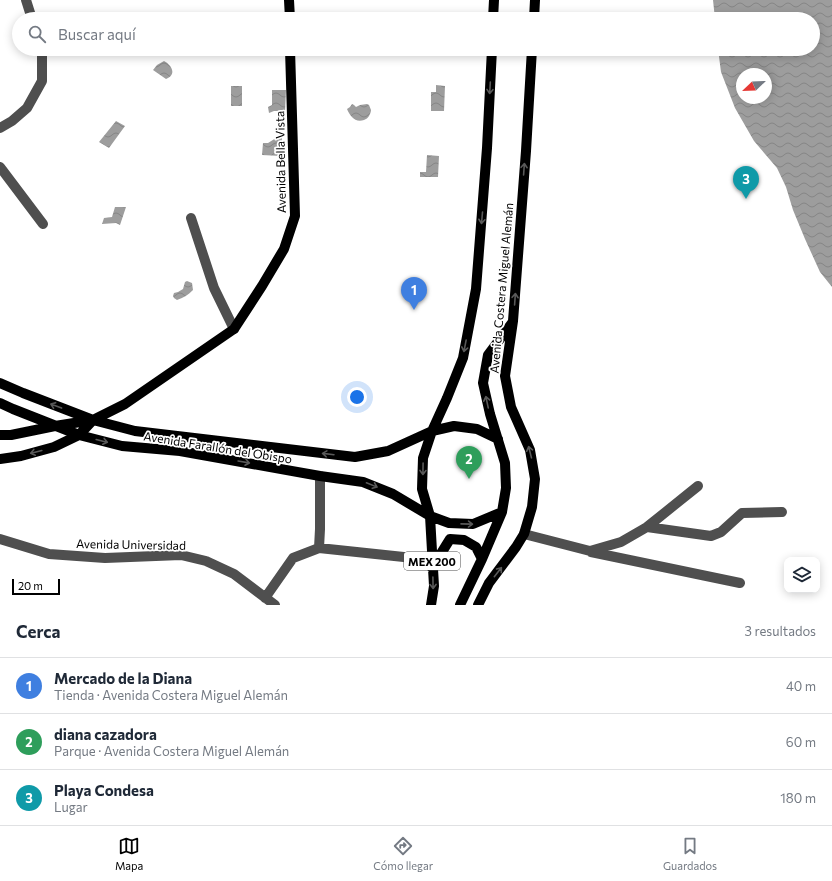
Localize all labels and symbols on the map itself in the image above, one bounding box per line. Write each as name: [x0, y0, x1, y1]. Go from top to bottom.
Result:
north arrow: [736, 68, 772, 104]
one-way arrow: [486, 81, 494, 94]
street label: Avenida Bella Vista: [272, 111, 288, 213]
one-way arrow: [521, 163, 528, 176]
pin: 3: [733, 166, 759, 199]
street label: Avenida Costera Miguel Alemán: [487, 202, 515, 374]
one-way arrow: [478, 211, 485, 224]
pin: 1: [401, 277, 427, 310]
one-way arrow: [511, 293, 518, 306]
one-way arrow: [461, 340, 469, 353]
your location: [347, 387, 367, 407]
one-way arrow: [483, 396, 491, 409]
one-way arrow: [51, 401, 63, 409]
street label: Avenida Farallón del Obispo: [143, 428, 293, 466]
one-way arrow: [95, 438, 108, 445]
pin: 2: [456, 446, 482, 479]
one-way arrow: [525, 446, 533, 459]
one-way arrow: [30, 449, 43, 456]
one-way arrow: [322, 450, 335, 457]
one-way arrow: [237, 459, 250, 467]
one-way arrow: [419, 462, 426, 475]
one-way arrow: [365, 482, 377, 490]
one-way arrow: [460, 520, 473, 528]
street label: Avenida Universidad: [76, 536, 186, 552]
road number: MEX 200: [404, 552, 460, 570]
one-way arrow: [493, 566, 502, 577]
one-way arrow: [429, 576, 437, 589]
scale bar: [12, 577, 60, 596]

